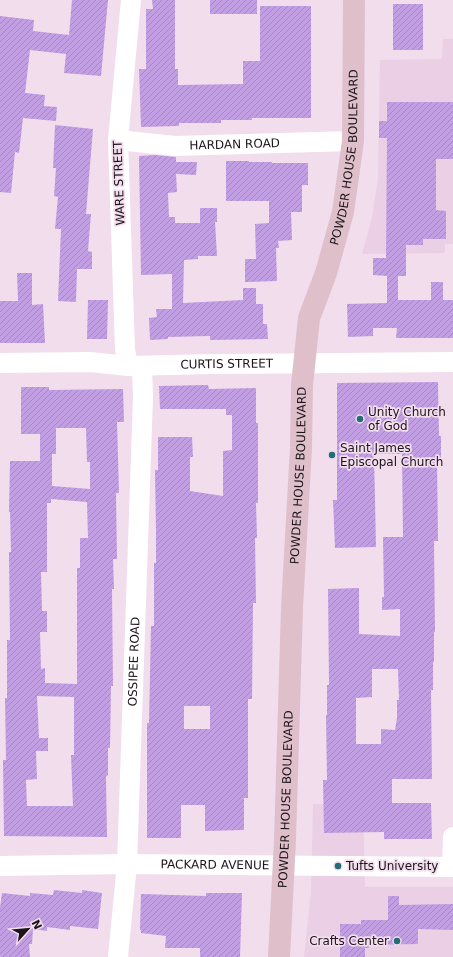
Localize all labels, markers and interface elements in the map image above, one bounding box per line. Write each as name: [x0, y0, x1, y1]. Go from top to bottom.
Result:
street label: POWDER HOUSE BOULEVARD: [327, 69, 361, 247]
street label: HARDAN ROAD: [189, 136, 280, 153]
street label: WARE STREET: [110, 140, 127, 226]
street label: CURTIS STREET: [180, 356, 274, 372]
street label: POWDER HOUSE BOULEVARD: [287, 387, 309, 565]
place label: Unity Church of God: [368, 405, 446, 433]
marker: Unity Church of God: [355, 414, 365, 424]
place label: Saint James Episcopal Church: [340, 441, 443, 469]
marker: Saint James Episcopal Church: [327, 450, 337, 460]
street label: OSSIPEE ROAD: [125, 617, 142, 707]
street label: POWDER HOUSE BOULEVARD: [276, 710, 296, 888]
street label: PACKARD AVENUE: [161, 857, 269, 872]
place label: Tufts University: [345, 859, 438, 873]
marker: Tufts University: [333, 861, 343, 871]
north arrow: [8, 909, 48, 949]
text: N: [29, 918, 44, 932]
place label: Crafts Center: [309, 934, 389, 948]
marker: Crafts Center: [392, 936, 402, 946]

